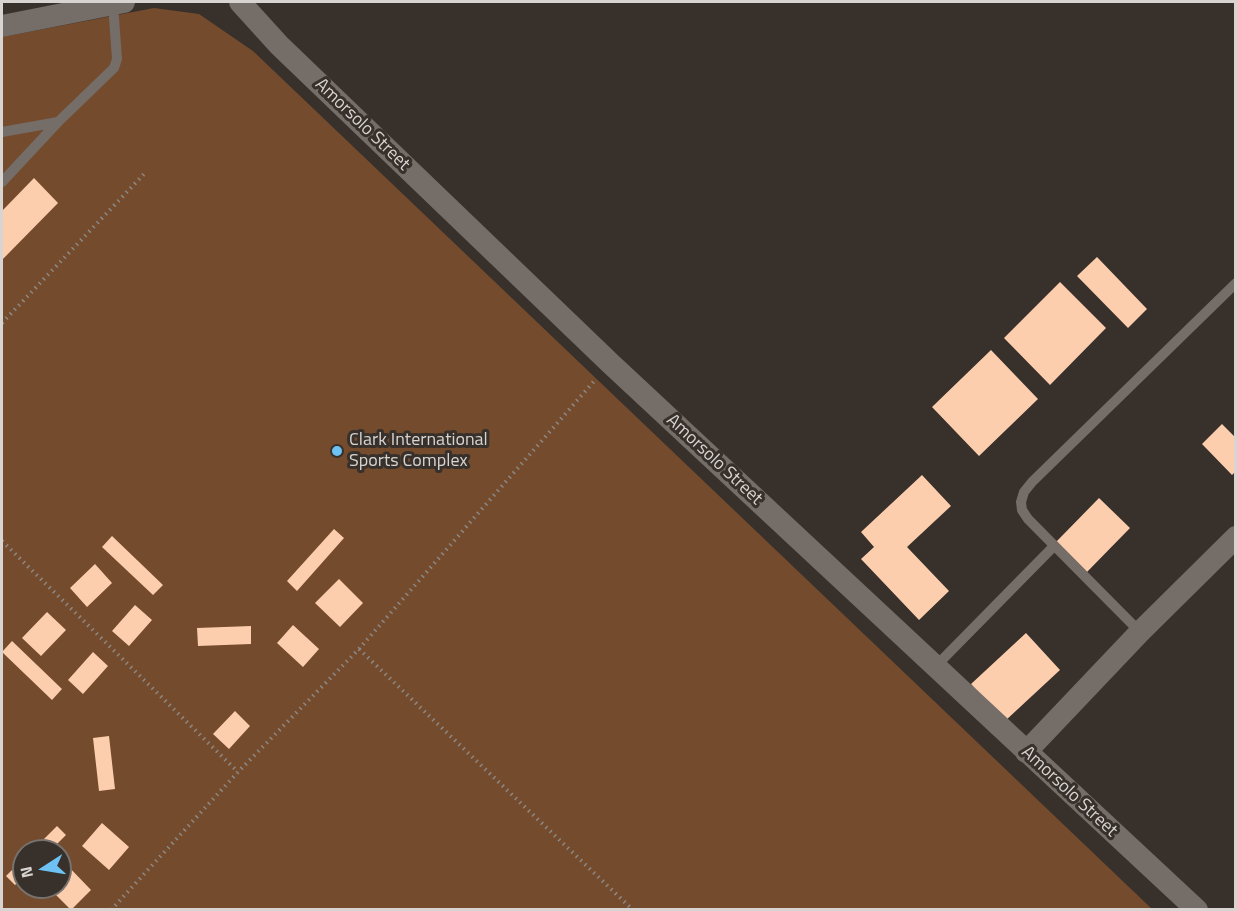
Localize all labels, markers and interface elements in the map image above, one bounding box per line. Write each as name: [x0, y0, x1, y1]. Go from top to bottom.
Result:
street label: Amorsolo Street: [310, 74, 414, 176]
street label: Amorsolo Street: [662, 410, 766, 510]
place label: Clark International Sports Complex: [349, 430, 488, 472]
marker: Clark International Sports Complex: [330, 444, 344, 458]
street label: Amorsolo Street: [1017, 742, 1121, 842]
north arrow: [12, 839, 72, 899]
text: N: [13, 864, 39, 880]

